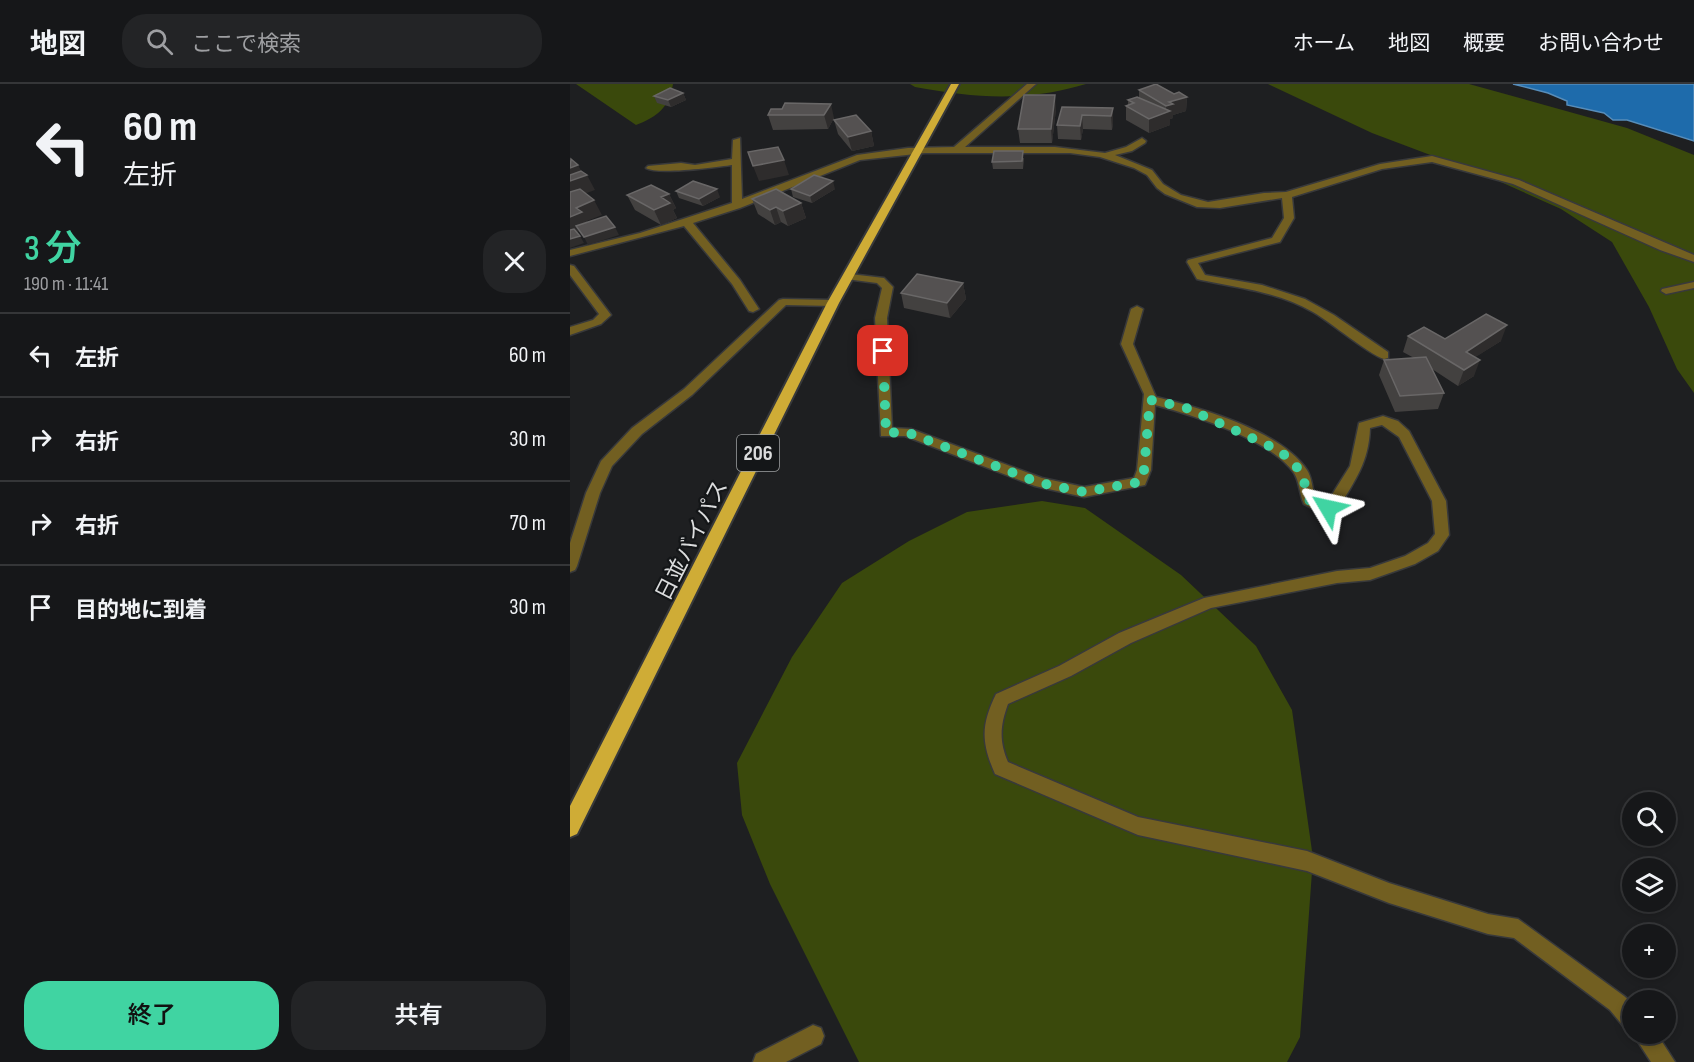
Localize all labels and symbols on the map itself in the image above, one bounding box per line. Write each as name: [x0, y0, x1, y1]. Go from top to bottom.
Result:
pin: [857, 325, 908, 376]
road number: 206: [737, 435, 779, 471]
street label: 日並バイパス: [650, 476, 734, 605]
position arrow: [1296, 476, 1360, 540]

